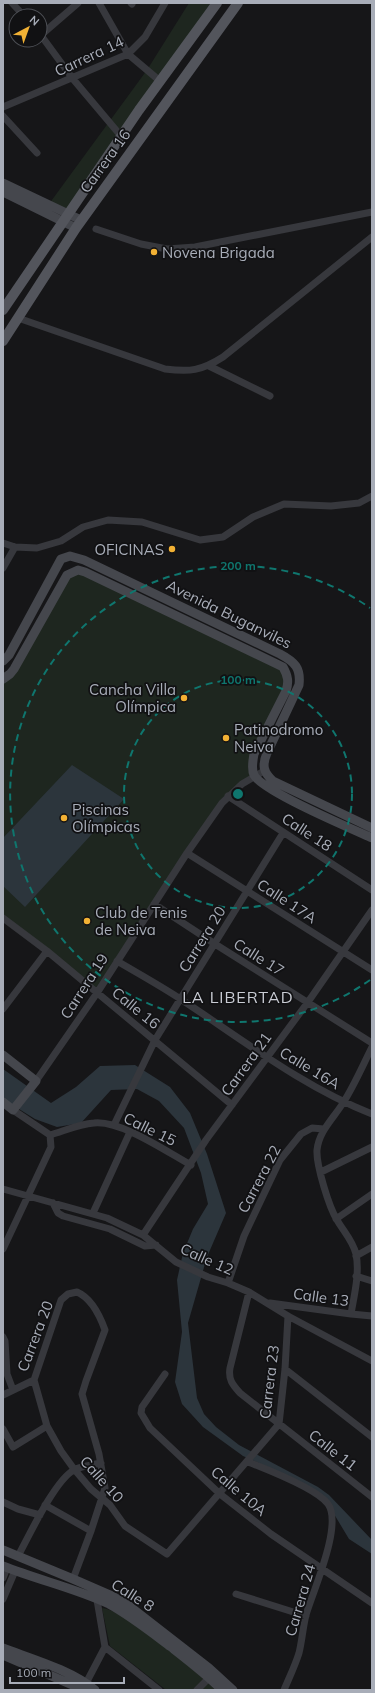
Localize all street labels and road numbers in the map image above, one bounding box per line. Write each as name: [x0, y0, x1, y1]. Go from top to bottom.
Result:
street label: Carrera 14: [51, 32, 127, 80]
street label: Carrera 16: [75, 125, 135, 197]
street label: Avenida Buganviles: [163, 575, 295, 653]
street label: Calle 18: [278, 809, 336, 855]
street label: Calle 17A: [254, 875, 320, 927]
street label: Carrera 20: [174, 902, 230, 976]
street label: Calle 17: [230, 934, 288, 980]
street label: Carrera 19: [56, 950, 112, 1022]
street label: Calle 16: [108, 983, 164, 1033]
street label: Carrera 21: [216, 1028, 276, 1100]
street label: Calle 16A: [276, 1043, 344, 1093]
street label: Calle 15: [121, 1108, 179, 1150]
street label: Carrera 22: [233, 1142, 285, 1216]
street label: Calle 12: [177, 1239, 237, 1279]
street label: Calle 13: [292, 1284, 350, 1310]
street label: Carrera 20: [13, 1298, 57, 1374]
street label: Carrera 23: [255, 1344, 283, 1420]
street label: Calle 11: [305, 1425, 361, 1475]
street label: Calle 10: [76, 1452, 128, 1506]
street label: Calle 10A: [207, 1462, 271, 1520]
street label: Carrera 24: [281, 1562, 319, 1638]
street label: Calle 8: [108, 1574, 158, 1616]

